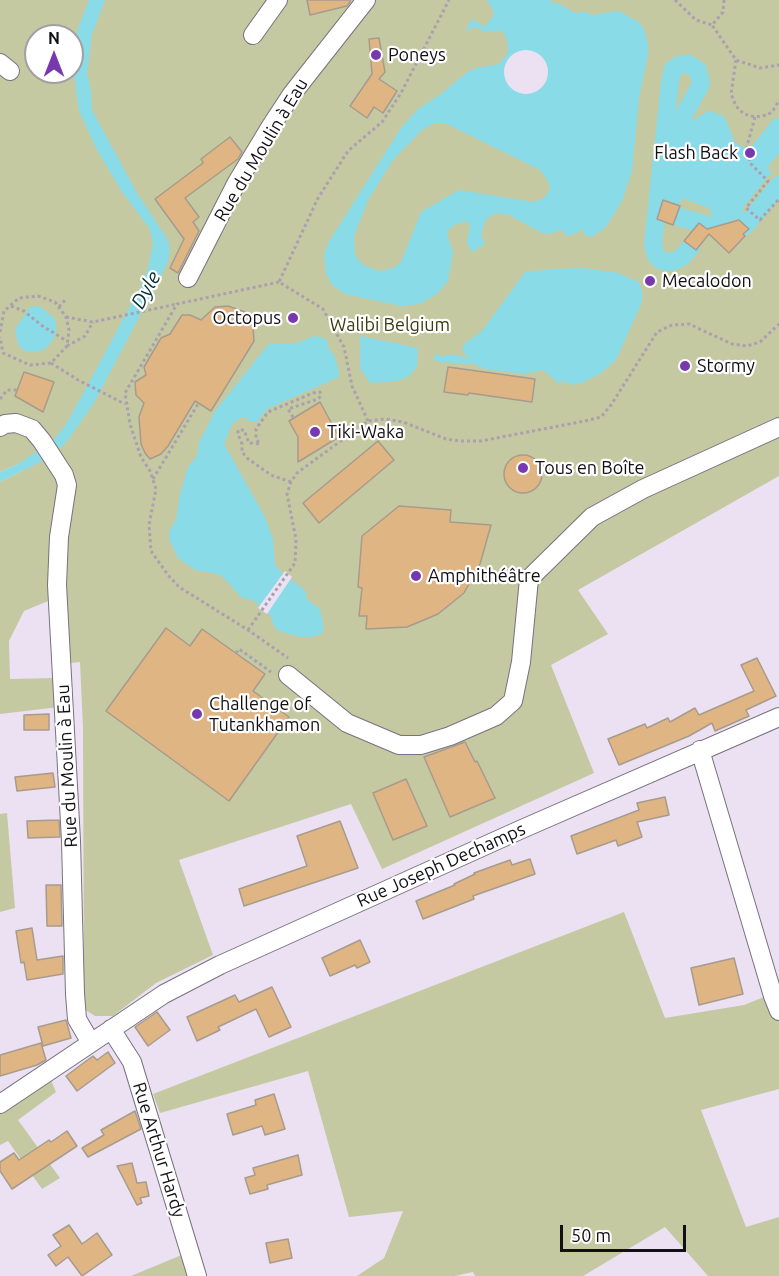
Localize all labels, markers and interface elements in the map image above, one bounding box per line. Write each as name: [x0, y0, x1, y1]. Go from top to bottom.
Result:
north arrow: [24, 24, 84, 84]
text: N: [48, 29, 60, 47]
place label: Poneys: [388, 44, 446, 66]
marker: Poneys: [369, 48, 383, 62]
street label: Rue du Moulin à Eau: [210, 74, 312, 226]
place label: Flash Back: [654, 142, 738, 164]
marker: Flash Back: [743, 146, 757, 160]
water label: Dyle: [126, 267, 166, 313]
place label: Mecalodon: [662, 270, 752, 292]
marker: Mecalodon: [643, 274, 657, 288]
place label: Octopus: [212, 307, 281, 329]
marker: Octopus: [286, 311, 300, 325]
park label: Walibi Belgium: [330, 314, 450, 336]
place label: Stormy: [697, 355, 755, 377]
marker: Stormy: [678, 359, 692, 373]
place label: Tiki-Waka: [327, 421, 404, 443]
marker: Tiki-Waka: [308, 425, 322, 439]
place label: Tous en Boîte: [535, 457, 645, 479]
marker: Tous en Boîte: [516, 461, 530, 475]
place label: Amphithéâtre: [428, 565, 541, 587]
marker: Amphithéâtre: [409, 569, 423, 583]
street label: Rue du Moulin à Eau: [52, 684, 82, 848]
place label: Challenge of Tutankhamon: [209, 693, 320, 736]
marker: Challenge of Tutankhamon: [190, 707, 204, 721]
street label: Rue Joseph Dechamps: [353, 818, 529, 912]
street label: Rue Arthur Hardy: [128, 1080, 190, 1220]
scale bar: [563, 1213, 689, 1251]
text: 50 m: [571, 1225, 611, 1245]

